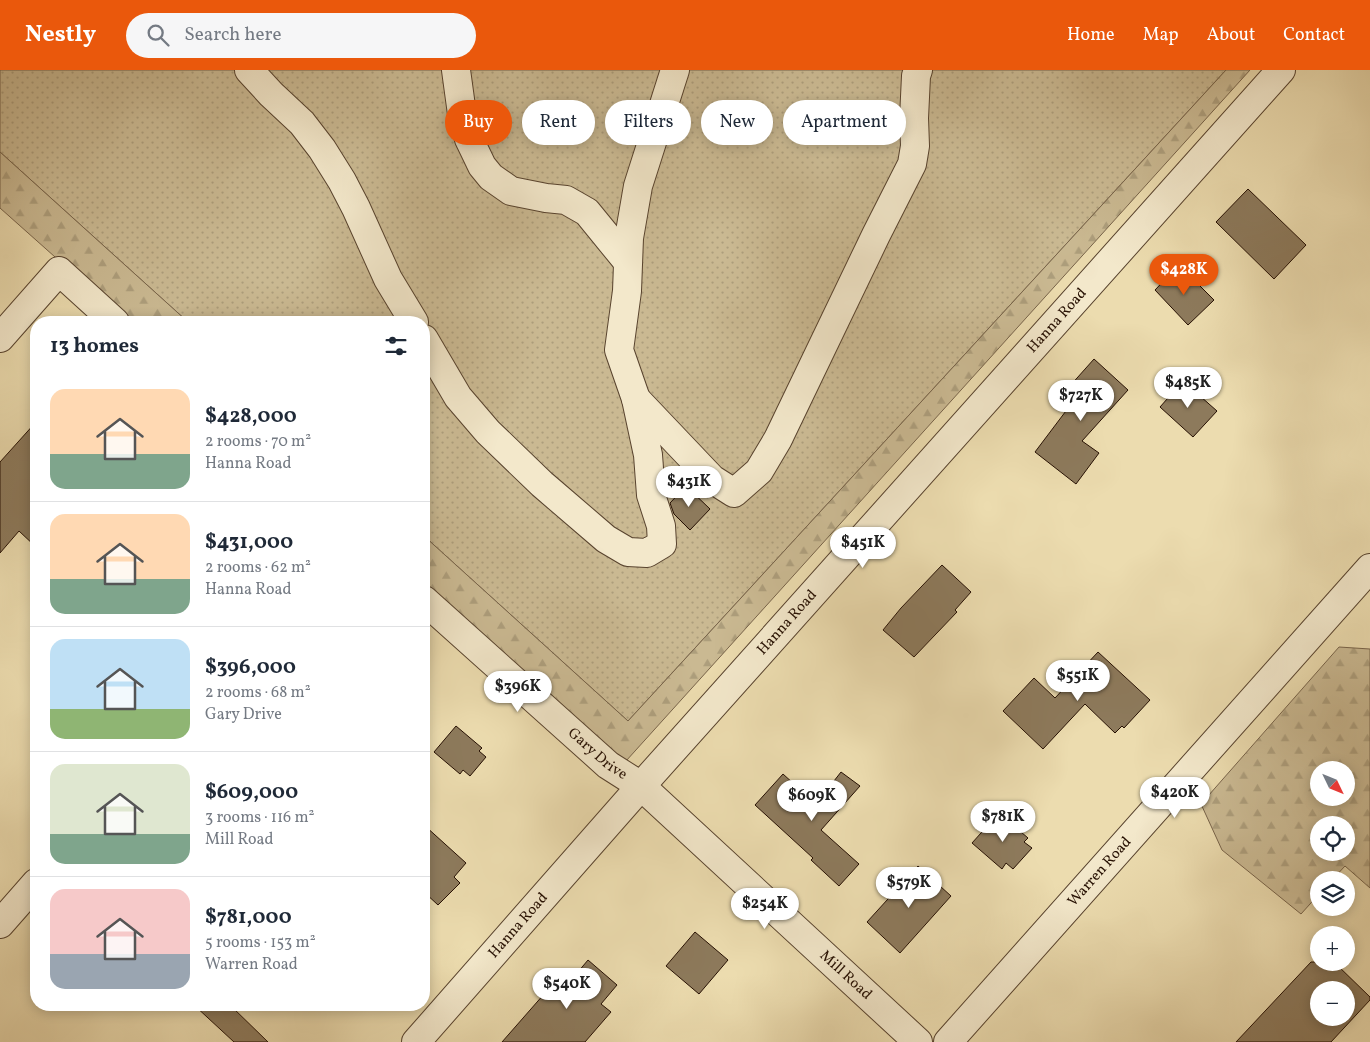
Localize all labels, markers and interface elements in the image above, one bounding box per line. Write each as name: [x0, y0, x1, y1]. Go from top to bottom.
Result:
search box: [126, 13, 476, 58]
text: Nestly: [25, 18, 96, 52]
icon: search: [144, 21, 172, 49]
text: Search here: [184, 22, 282, 48]
text: Home: [1067, 23, 1115, 48]
text: Map: [1143, 23, 1179, 48]
text: About: [1207, 23, 1255, 48]
text: Contact: [1283, 23, 1345, 48]
chip: Buy: [445, 100, 512, 145]
chip: Rent: [522, 100, 595, 145]
chip: Filters: [605, 100, 691, 145]
chip: New: [701, 100, 773, 145]
chip: Apartment: [783, 100, 906, 145]
pin: $428K: [1149, 254, 1219, 296]
text: $428K: [1160, 259, 1208, 281]
street label: Hanna Road: [1022, 283, 1092, 358]
text: 13 homes: [50, 332, 139, 361]
icon: filters: [382, 332, 410, 360]
pin: $485K: [1153, 366, 1223, 409]
text: $485K: [1165, 372, 1211, 394]
pin: $727K: [1046, 380, 1116, 422]
text: $727K: [1059, 385, 1103, 407]
text: $428,000: [205, 402, 297, 431]
icon: home: [90, 409, 150, 469]
text: 2 rooms · 70 m²: [205, 431, 311, 453]
text: Hanna Road: [205, 453, 291, 475]
pin: $431K: [654, 466, 724, 508]
text: $431K: [667, 471, 711, 493]
pin: $451K: [828, 526, 898, 569]
text: $431,000: [205, 528, 293, 557]
text: $451K: [841, 532, 885, 554]
icon: home: [90, 534, 150, 594]
text: 2 rooms · 62 m²: [205, 557, 311, 579]
text: Hanna Road: [205, 579, 291, 601]
street label: Hanna Road: [752, 585, 822, 660]
text: $396,000: [205, 653, 296, 682]
icon: home: [90, 659, 150, 719]
pin: $551K: [1043, 660, 1113, 702]
text: $551K: [1057, 665, 1099, 687]
pin: $396K: [483, 670, 553, 713]
text: $396K: [495, 676, 541, 698]
text: 2 rooms · 68 m²: [205, 682, 311, 704]
text: Gary Drive: [205, 704, 282, 726]
street label: Gary Drive: [563, 723, 631, 785]
north arrow: [1310, 761, 1355, 806]
map controls: [1310, 761, 1355, 1026]
pin: $420K: [1140, 776, 1210, 819]
text: $609,000: [205, 778, 298, 807]
pin: $609K: [777, 780, 847, 822]
text: $420K: [1151, 782, 1199, 804]
icon: home: [90, 784, 150, 844]
text: $609K: [788, 785, 836, 807]
pin: $781K: [968, 800, 1038, 843]
text: $781K: [981, 806, 1025, 828]
text: 3 rooms · 116 m²: [205, 807, 314, 829]
button: locate: [1310, 816, 1355, 861]
text: Mill Road: [205, 829, 274, 851]
street label: Warren Road: [1063, 832, 1136, 911]
pin: $579K: [874, 866, 944, 909]
button: layers: [1310, 871, 1355, 916]
text: $579K: [887, 872, 931, 894]
street label: Hanna Road: [484, 888, 553, 963]
pin: $254K: [730, 888, 800, 930]
text: $254K: [742, 893, 788, 915]
text: $781,000: [205, 903, 292, 932]
icon: home: [90, 909, 150, 969]
button: +: [1310, 926, 1355, 971]
text: 5 rooms · 153 m²: [205, 932, 316, 954]
street label: Mill Road: [815, 946, 876, 1005]
text: Warren Road: [205, 954, 298, 976]
pin: $540K: [532, 968, 602, 1010]
text: $540K: [543, 973, 591, 995]
button: −: [1310, 981, 1355, 1026]

